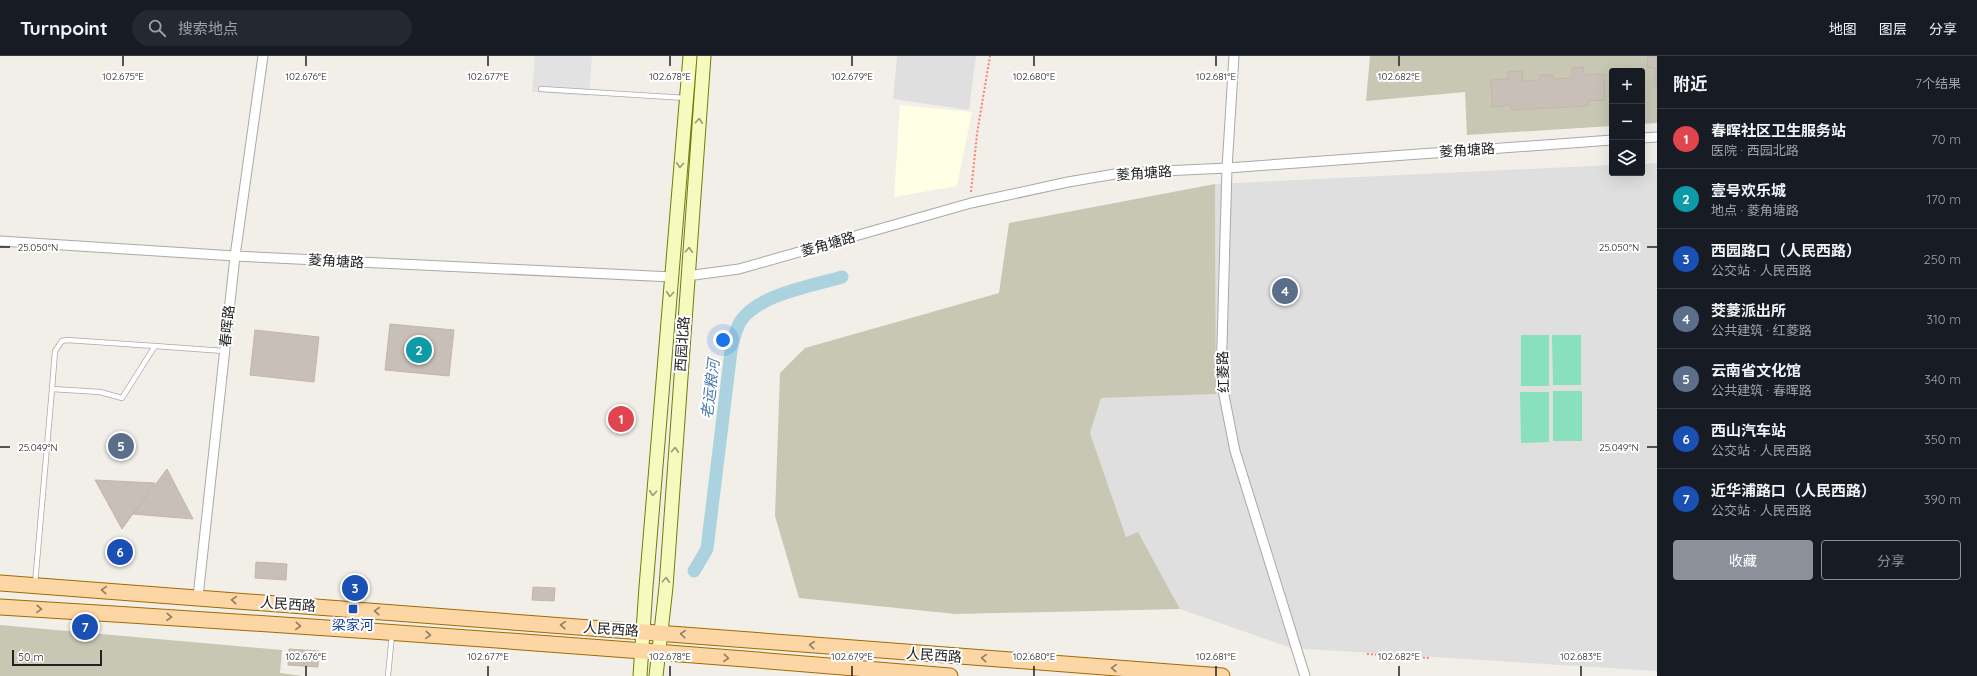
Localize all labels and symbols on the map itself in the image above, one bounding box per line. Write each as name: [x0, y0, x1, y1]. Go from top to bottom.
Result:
text: 102.675°E: [102, 70, 144, 83]
text: 102.676°E: [285, 70, 327, 83]
text: 102.677°E: [467, 70, 509, 83]
text: 102.678°E: [649, 70, 691, 83]
text: 102.679°E: [831, 70, 873, 83]
text: 102.680°E: [1013, 70, 1056, 83]
text: 102.681°E: [1196, 70, 1237, 83]
text: 102.682°E: [1378, 70, 1420, 83]
one-way arrow: [694, 118, 703, 124]
street label: 菱角塘路: [1438, 139, 1496, 161]
one-way arrow: [676, 162, 685, 168]
street label: 菱角塘路: [1115, 162, 1173, 184]
street label: 菱角塘路: [799, 228, 857, 260]
text: 25.050°N: [18, 241, 58, 254]
text: 25.050°N: [1599, 241, 1639, 254]
one-way arrow: [684, 247, 693, 253]
street label: 菱角塘路: [308, 251, 364, 271]
pin: 4: [1272, 276, 1298, 306]
one-way arrow: [666, 291, 675, 297]
street label: 春晖路: [216, 304, 238, 348]
street label: 西园北路: [671, 315, 693, 373]
your location: [713, 330, 733, 350]
pin: 2: [406, 335, 432, 365]
street label: 红菱路: [1213, 351, 1233, 393]
water label: 老运粮河: [697, 355, 723, 420]
pin: 1: [608, 404, 634, 434]
pin: 5: [108, 431, 134, 461]
text: 25.049°N: [18, 441, 58, 454]
text: 25.049°N: [1599, 441, 1639, 454]
one-way arrow: [671, 447, 679, 453]
one-way arrow: [649, 490, 658, 497]
pin: 6: [107, 537, 133, 567]
pin: 3: [342, 573, 368, 603]
one-way arrow: [662, 577, 671, 583]
one-way arrow: [101, 586, 107, 595]
street label: 人民西路: [259, 593, 317, 615]
one-way arrow: [231, 595, 237, 604]
marker: 梁家河: [347, 603, 359, 615]
one-way arrow: [36, 605, 42, 613]
one-way arrow: [374, 606, 380, 615]
pin: 7: [72, 612, 98, 642]
one-way arrow: [166, 612, 172, 621]
place label: 梁家河: [332, 616, 374, 634]
street label: 人民西路: [582, 618, 640, 640]
one-way arrow: [295, 621, 301, 630]
one-way arrow: [560, 621, 566, 630]
one-way arrow: [680, 630, 686, 639]
one-way arrow: [425, 631, 431, 640]
one-way arrow: [809, 641, 815, 650]
street label: 人民西路: [905, 644, 963, 666]
scale bar: [12, 648, 102, 667]
text: 102.676°E: [285, 650, 327, 663]
text: 102.677°E: [467, 650, 509, 663]
text: 102.678°E: [649, 650, 691, 663]
text: 102.679°E: [831, 650, 873, 663]
text: 102.680°E: [1013, 650, 1056, 663]
text: 102.681°E: [1196, 650, 1237, 663]
text: 102.682°E: [1378, 650, 1420, 663]
text: 102.683°E: [1560, 650, 1602, 663]
one-way arrow: [723, 653, 730, 662]
one-way arrow: [981, 654, 987, 663]
one-way arrow: [1110, 664, 1117, 673]

